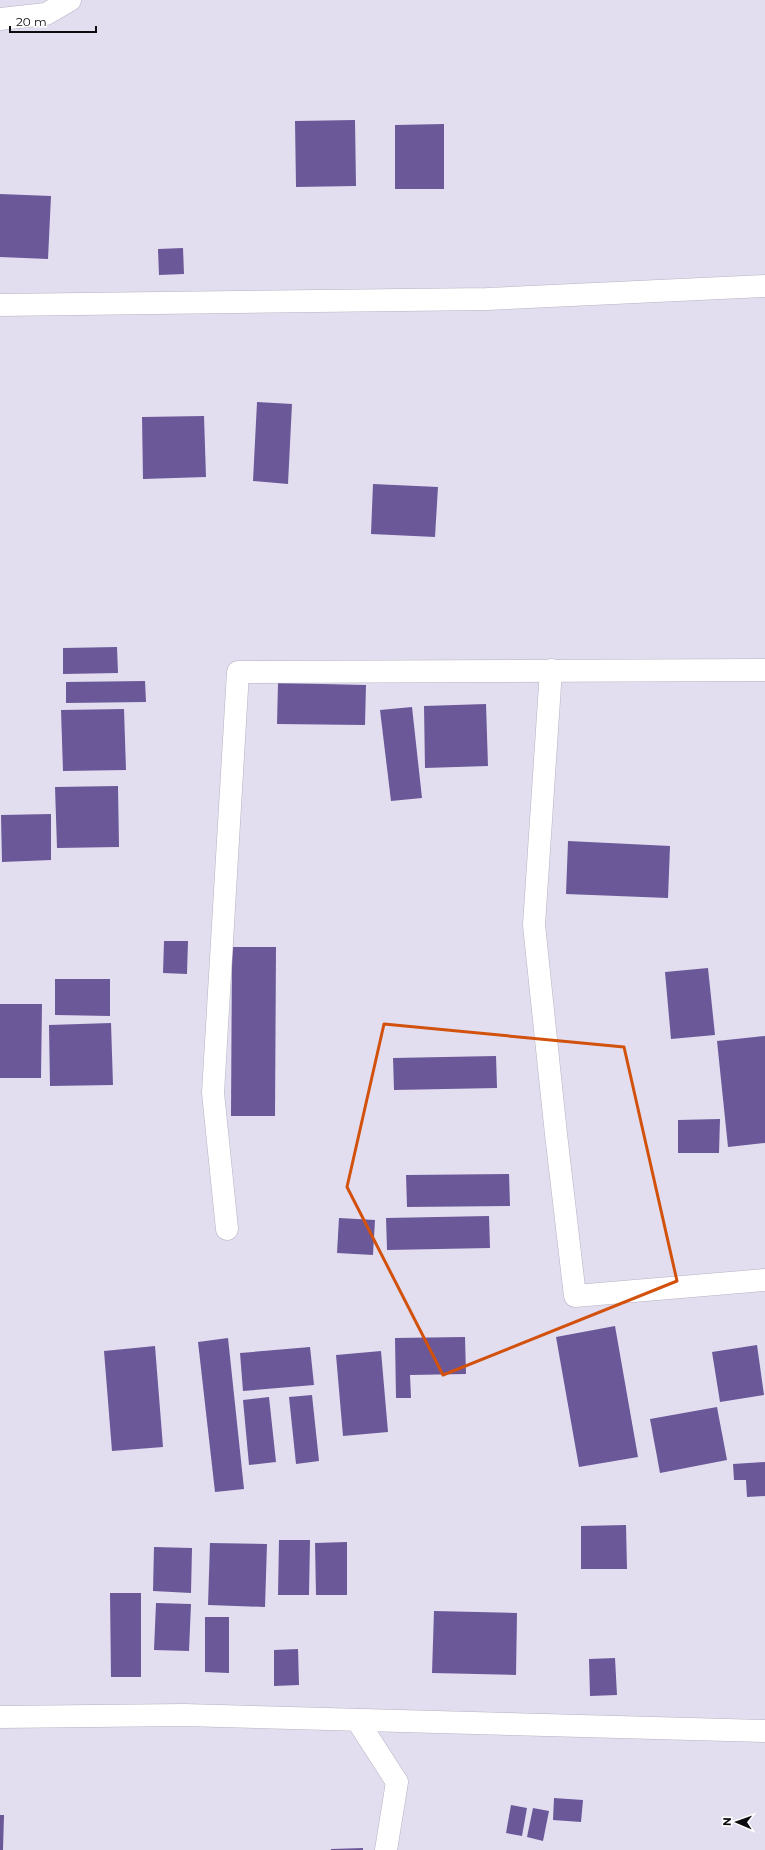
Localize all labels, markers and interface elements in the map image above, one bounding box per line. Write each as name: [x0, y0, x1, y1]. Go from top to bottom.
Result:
scale bar: [10, 8, 96, 34]
text: 20 m: [16, 14, 47, 29]
north arrow: [717, 1802, 757, 1842]
text: N: [720, 1817, 734, 1826]

